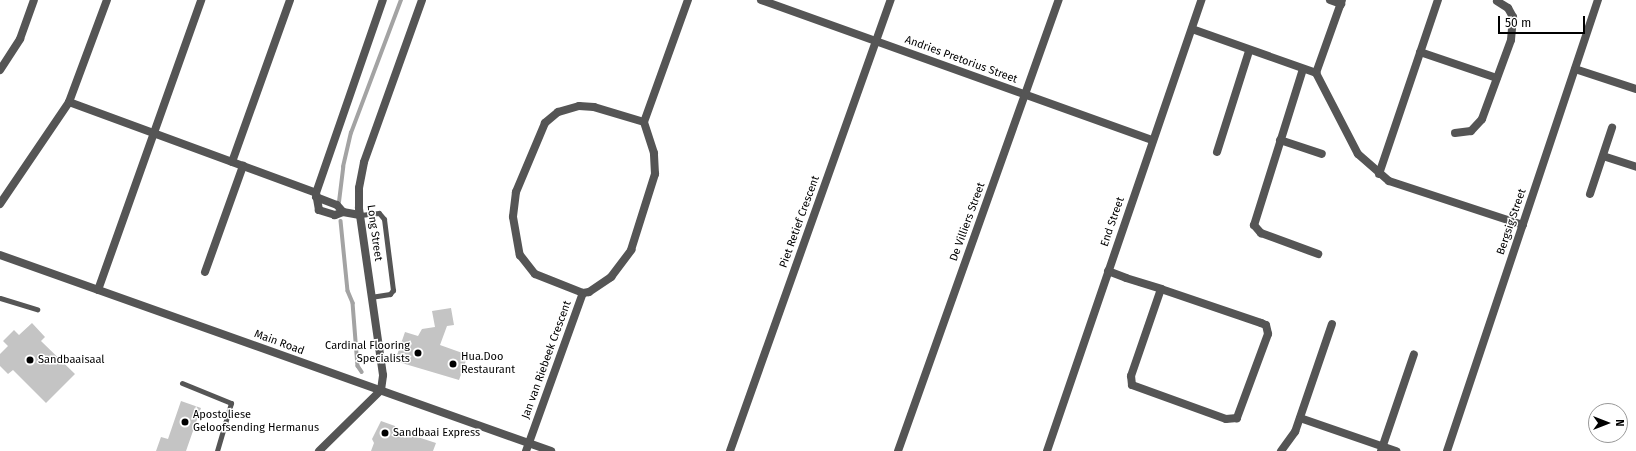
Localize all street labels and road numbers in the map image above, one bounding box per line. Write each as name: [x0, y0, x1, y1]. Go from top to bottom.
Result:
street label: Andries Pretorius Street: [903, 34, 1019, 86]
street label: Piet Retief Crescent: [777, 174, 823, 270]
street label: De Villiers Street: [948, 181, 988, 263]
street label: Bergsig Street: [1495, 187, 1529, 257]
street label: End Street: [1098, 195, 1128, 249]
street label: Long Street: [364, 204, 384, 262]
street label: Jan van Riebeek Crescent: [519, 299, 575, 421]
street label: Main Road: [252, 328, 306, 358]

